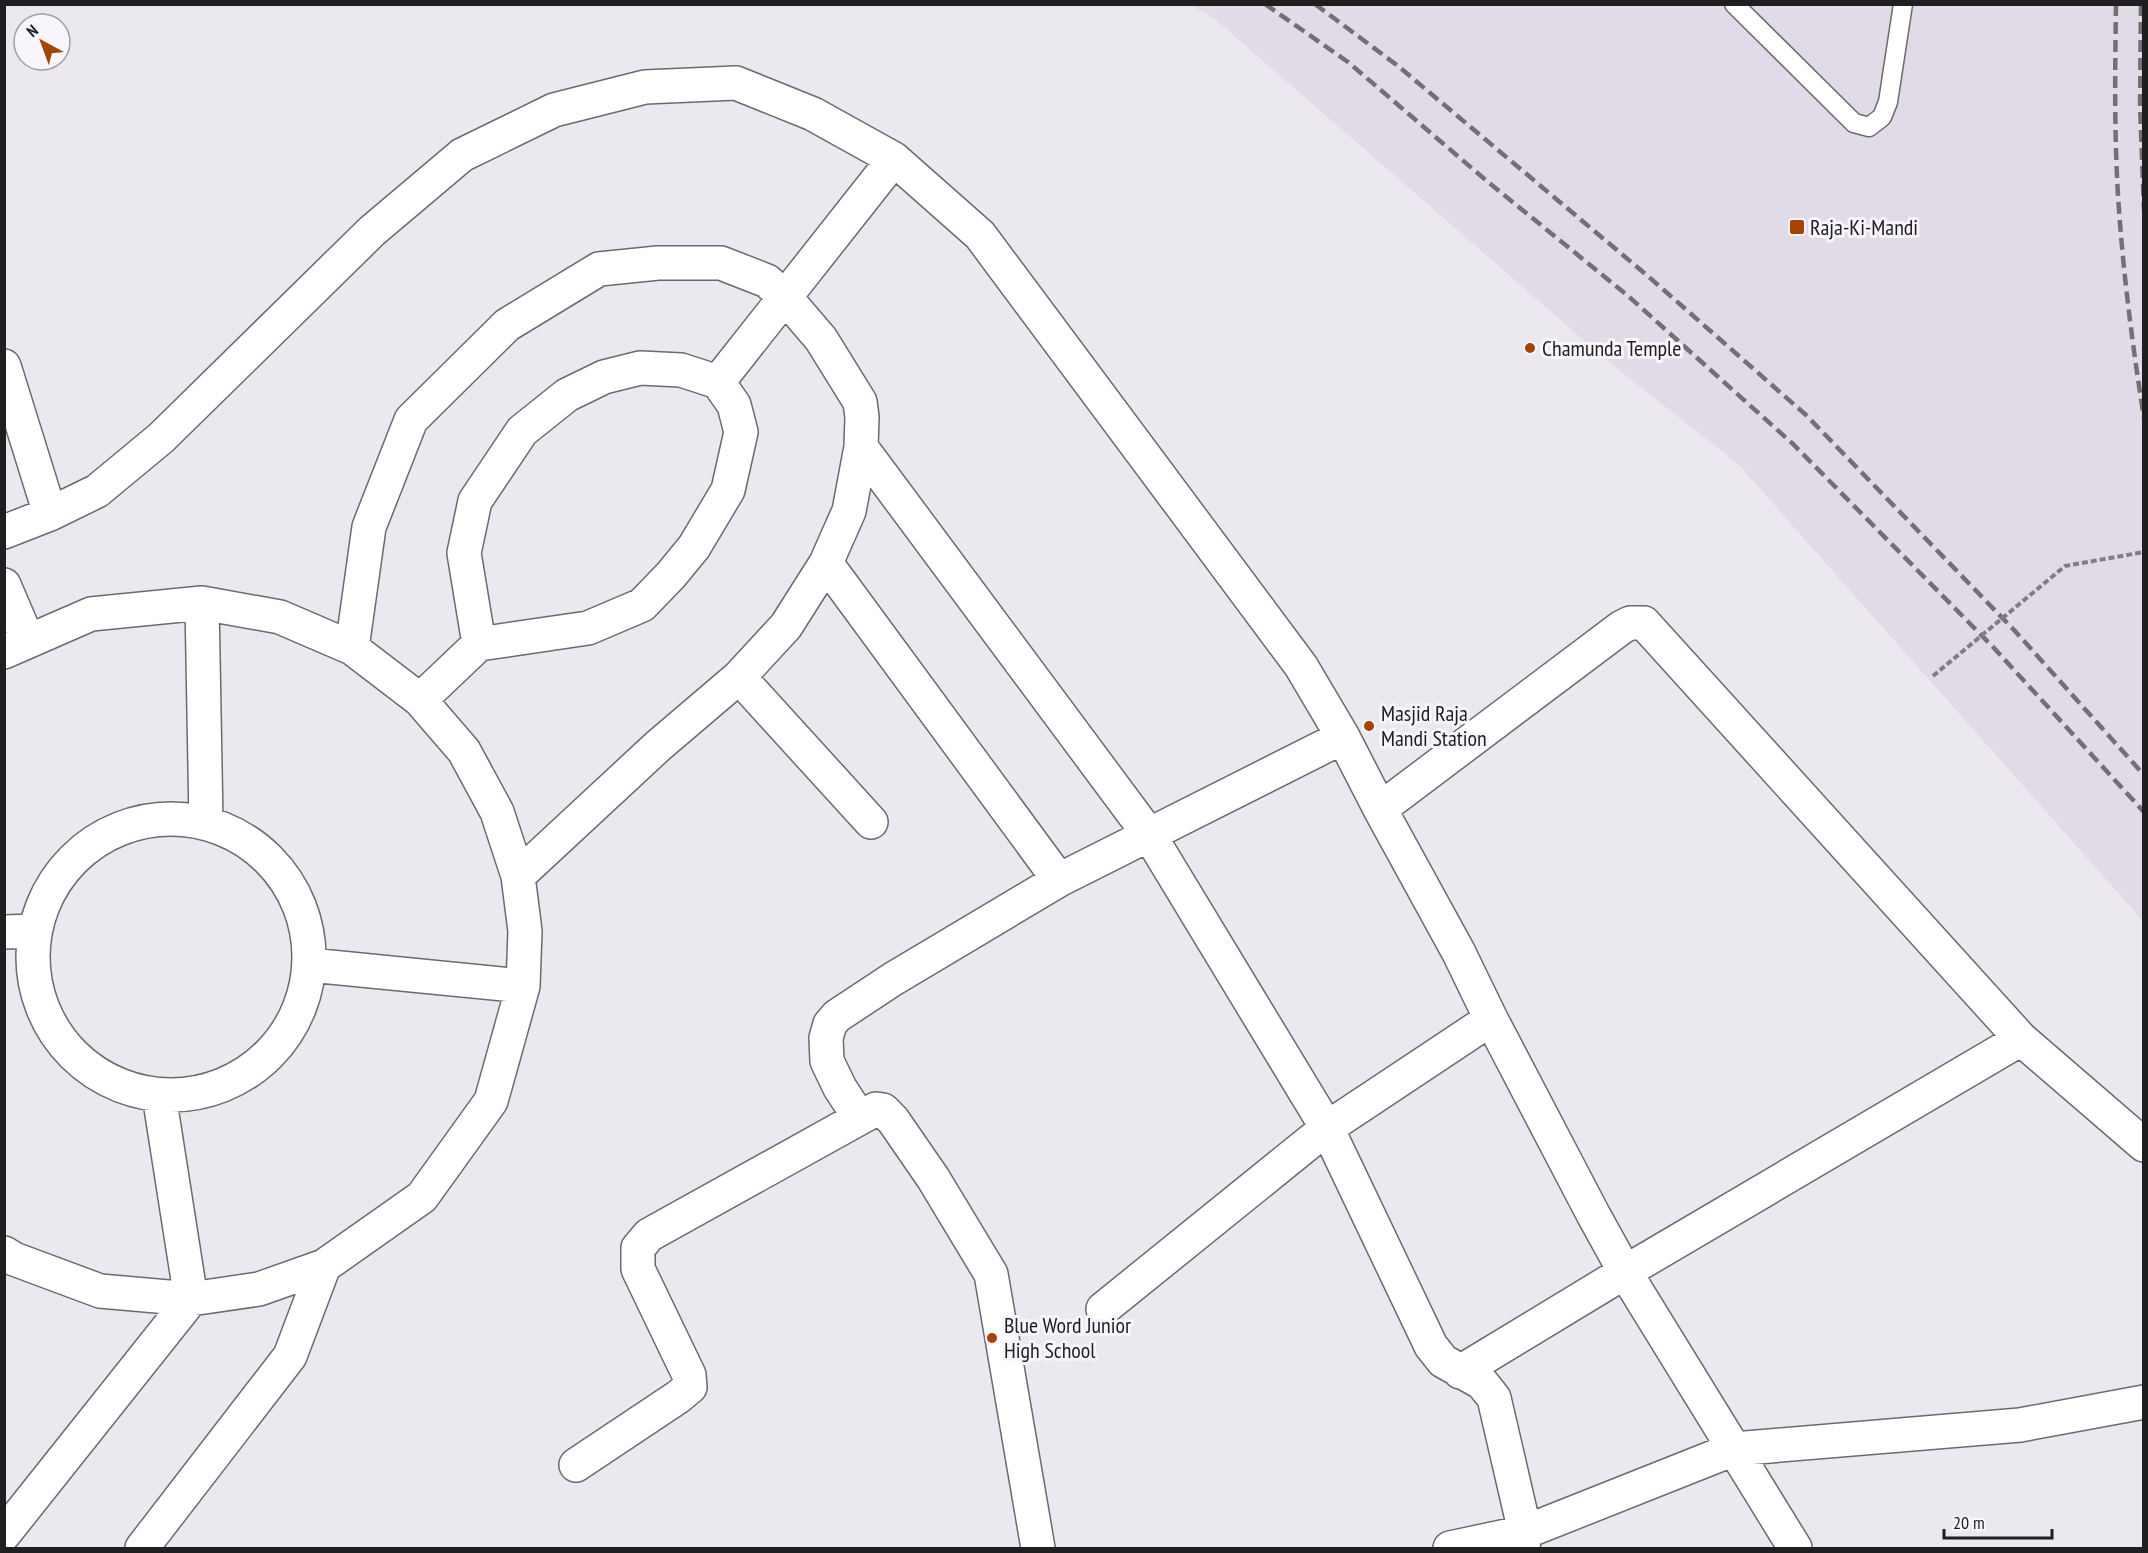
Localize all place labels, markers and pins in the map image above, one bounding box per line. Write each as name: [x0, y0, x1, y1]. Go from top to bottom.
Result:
place label: Raja-Ki-Mandi: [1810, 213, 1918, 241]
marker: Raja-Ki-Mandi: [1788, 218, 1806, 236]
place label: Chamunda Temple: [1542, 334, 1681, 362]
marker: Chamunda Temple: [1523, 341, 1537, 355]
place label: Masjid Raja Mandi Station: [1381, 699, 1487, 752]
marker: Masjid Raja Mandi Station: [1362, 719, 1376, 733]
place label: Blue Word Junior High School: [1004, 1311, 1131, 1364]
marker: Blue Word Junior High School: [985, 1331, 999, 1345]

